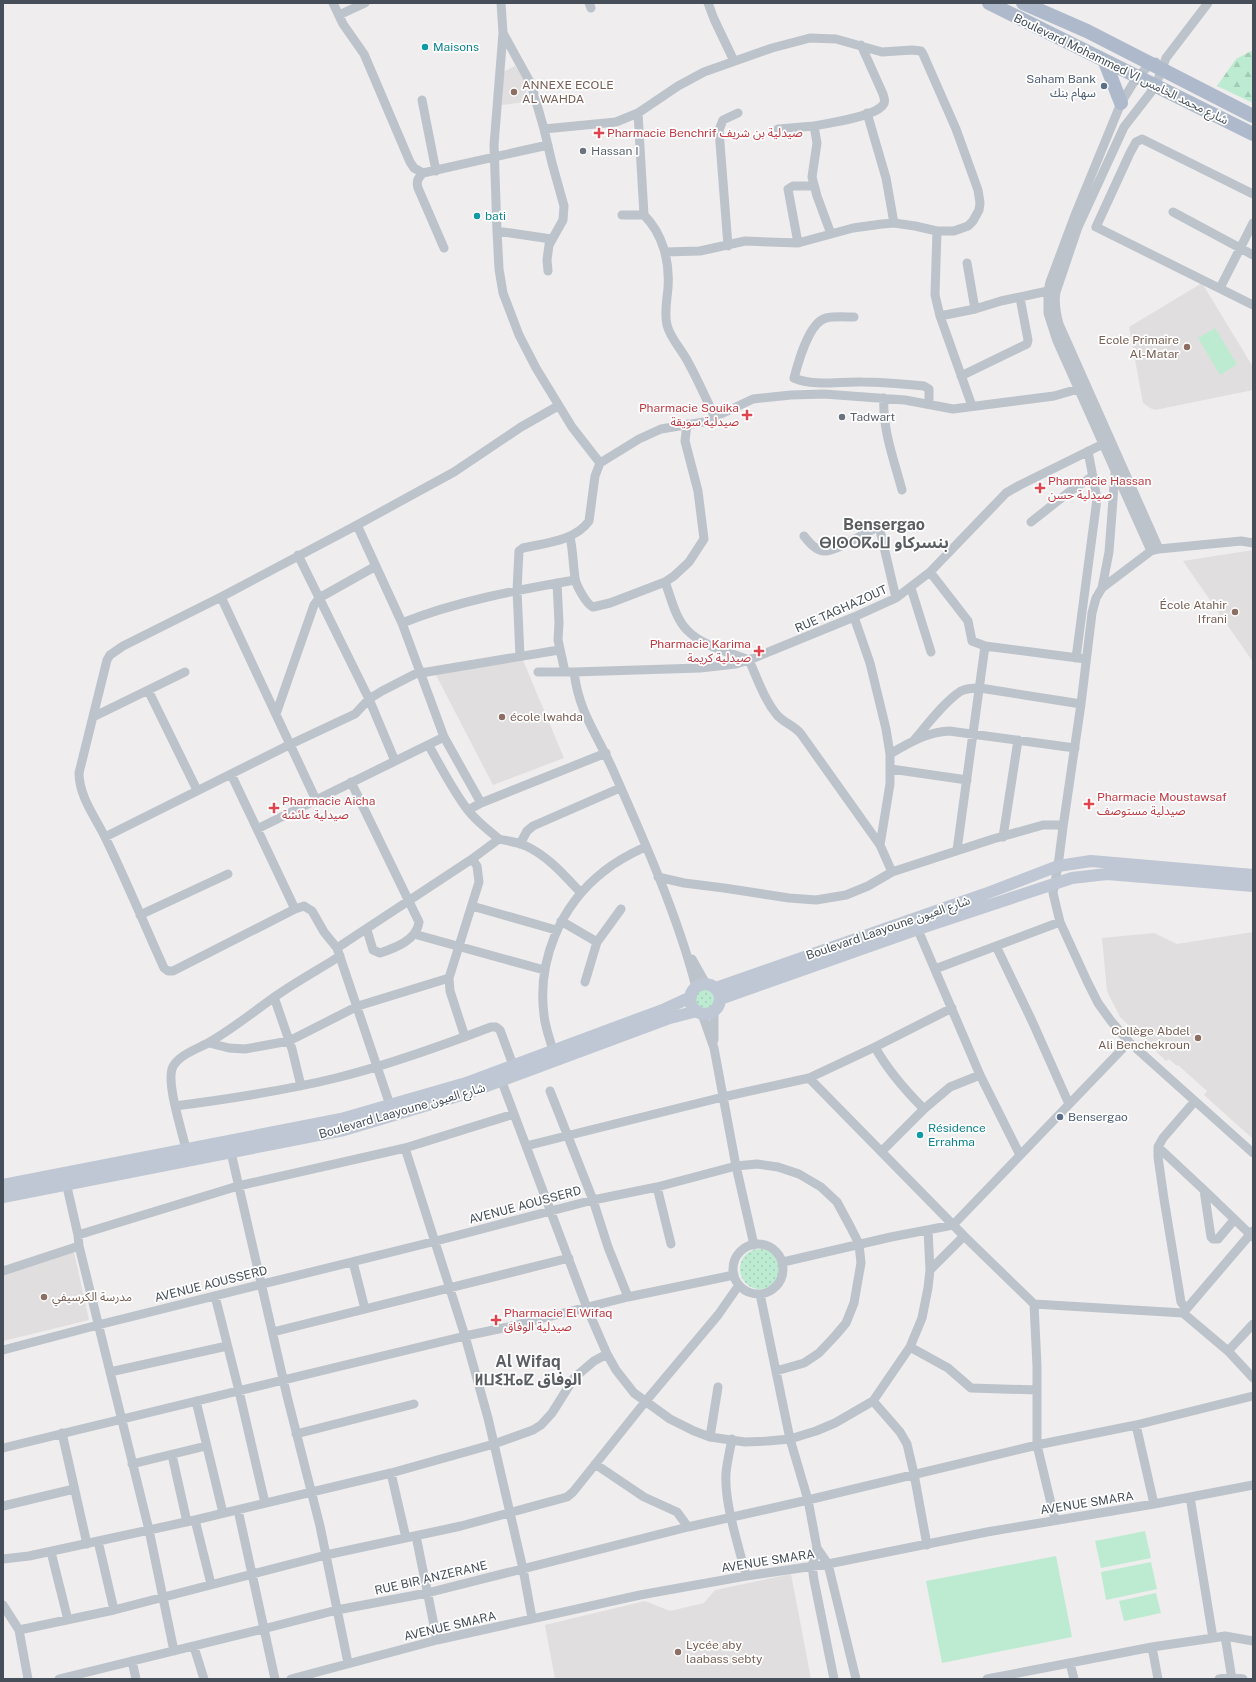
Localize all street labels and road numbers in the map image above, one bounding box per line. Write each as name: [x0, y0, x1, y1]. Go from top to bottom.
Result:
street label: Boulevard Mohammed VI شارع محمد الخامس: [1011, 11, 1231, 129]
street label: RUE TAGHAZOUT: [793, 582, 889, 636]
street label: Boulevard Laayoune شارع العيون: [804, 893, 972, 965]
street label: Boulevard Laayoune شارع العيون: [317, 1080, 487, 1143]
street label: AVENUE AOUSSERD: [467, 1183, 583, 1227]
street label: AVENUE AOUSSERD: [153, 1263, 269, 1305]
street label: AVENUE SMARA: [1039, 1489, 1135, 1517]
street label: AVENUE SMARA: [720, 1547, 816, 1575]
street label: RUE BIR ANZERANE: [373, 1558, 489, 1598]
street label: AVENUE SMARA: [402, 1608, 498, 1643]

